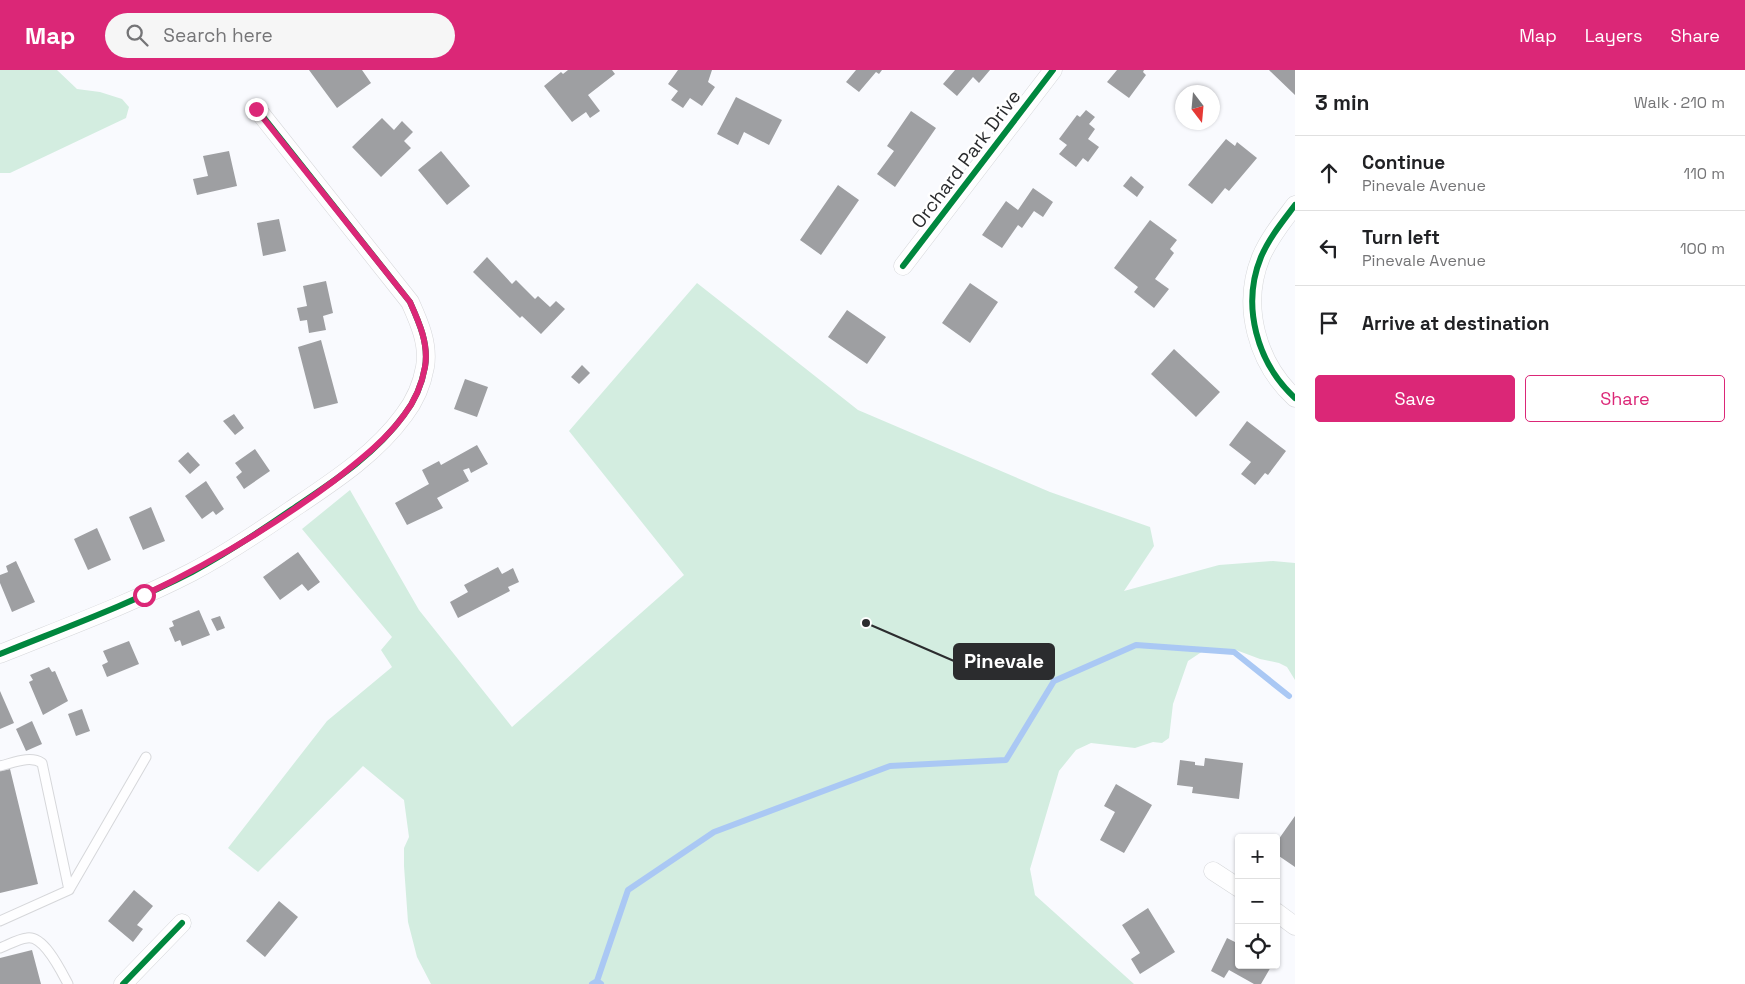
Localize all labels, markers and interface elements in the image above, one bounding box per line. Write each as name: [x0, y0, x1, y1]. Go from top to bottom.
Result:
search box: [105, 13, 455, 58]
text: Map: [25, 20, 75, 51]
icon: search: [123, 21, 151, 49]
text: Search here: [163, 23, 273, 48]
text: Map: [1519, 24, 1557, 47]
text: Layers: [1585, 24, 1642, 47]
text: Share: [1670, 24, 1720, 47]
street label: Orchard Park Drive: [906, 85, 1026, 233]
north arrow: [1175, 85, 1220, 130]
text: 3 min: [1315, 89, 1370, 116]
text: Walk · 210 m: [1634, 92, 1725, 113]
route end: [245, 98, 268, 121]
text: Continue: [1362, 150, 1445, 175]
icon: ahead: [1315, 159, 1343, 187]
text: 110 m: [1683, 163, 1725, 184]
text: Pinevale Avenue: [1362, 175, 1486, 196]
text: Turn left: [1362, 225, 1440, 250]
icon: left: [1315, 234, 1343, 262]
text: 100 m: [1680, 238, 1725, 259]
text: Pinevale Avenue: [1362, 250, 1486, 271]
icon: arrive: [1315, 309, 1343, 337]
text: Arrive at destination: [1362, 311, 1550, 336]
button: Save: [1315, 375, 1515, 422]
button: Share: [1525, 375, 1725, 422]
route start: [133, 584, 156, 607]
callout: Pinevale: [954, 644, 1054, 679]
text: Pinevale: [964, 648, 1044, 674]
map controls: [1235, 834, 1280, 969]
button: +: [1235, 834, 1280, 879]
button: −: [1235, 879, 1280, 924]
button: locate: [1235, 924, 1280, 969]

